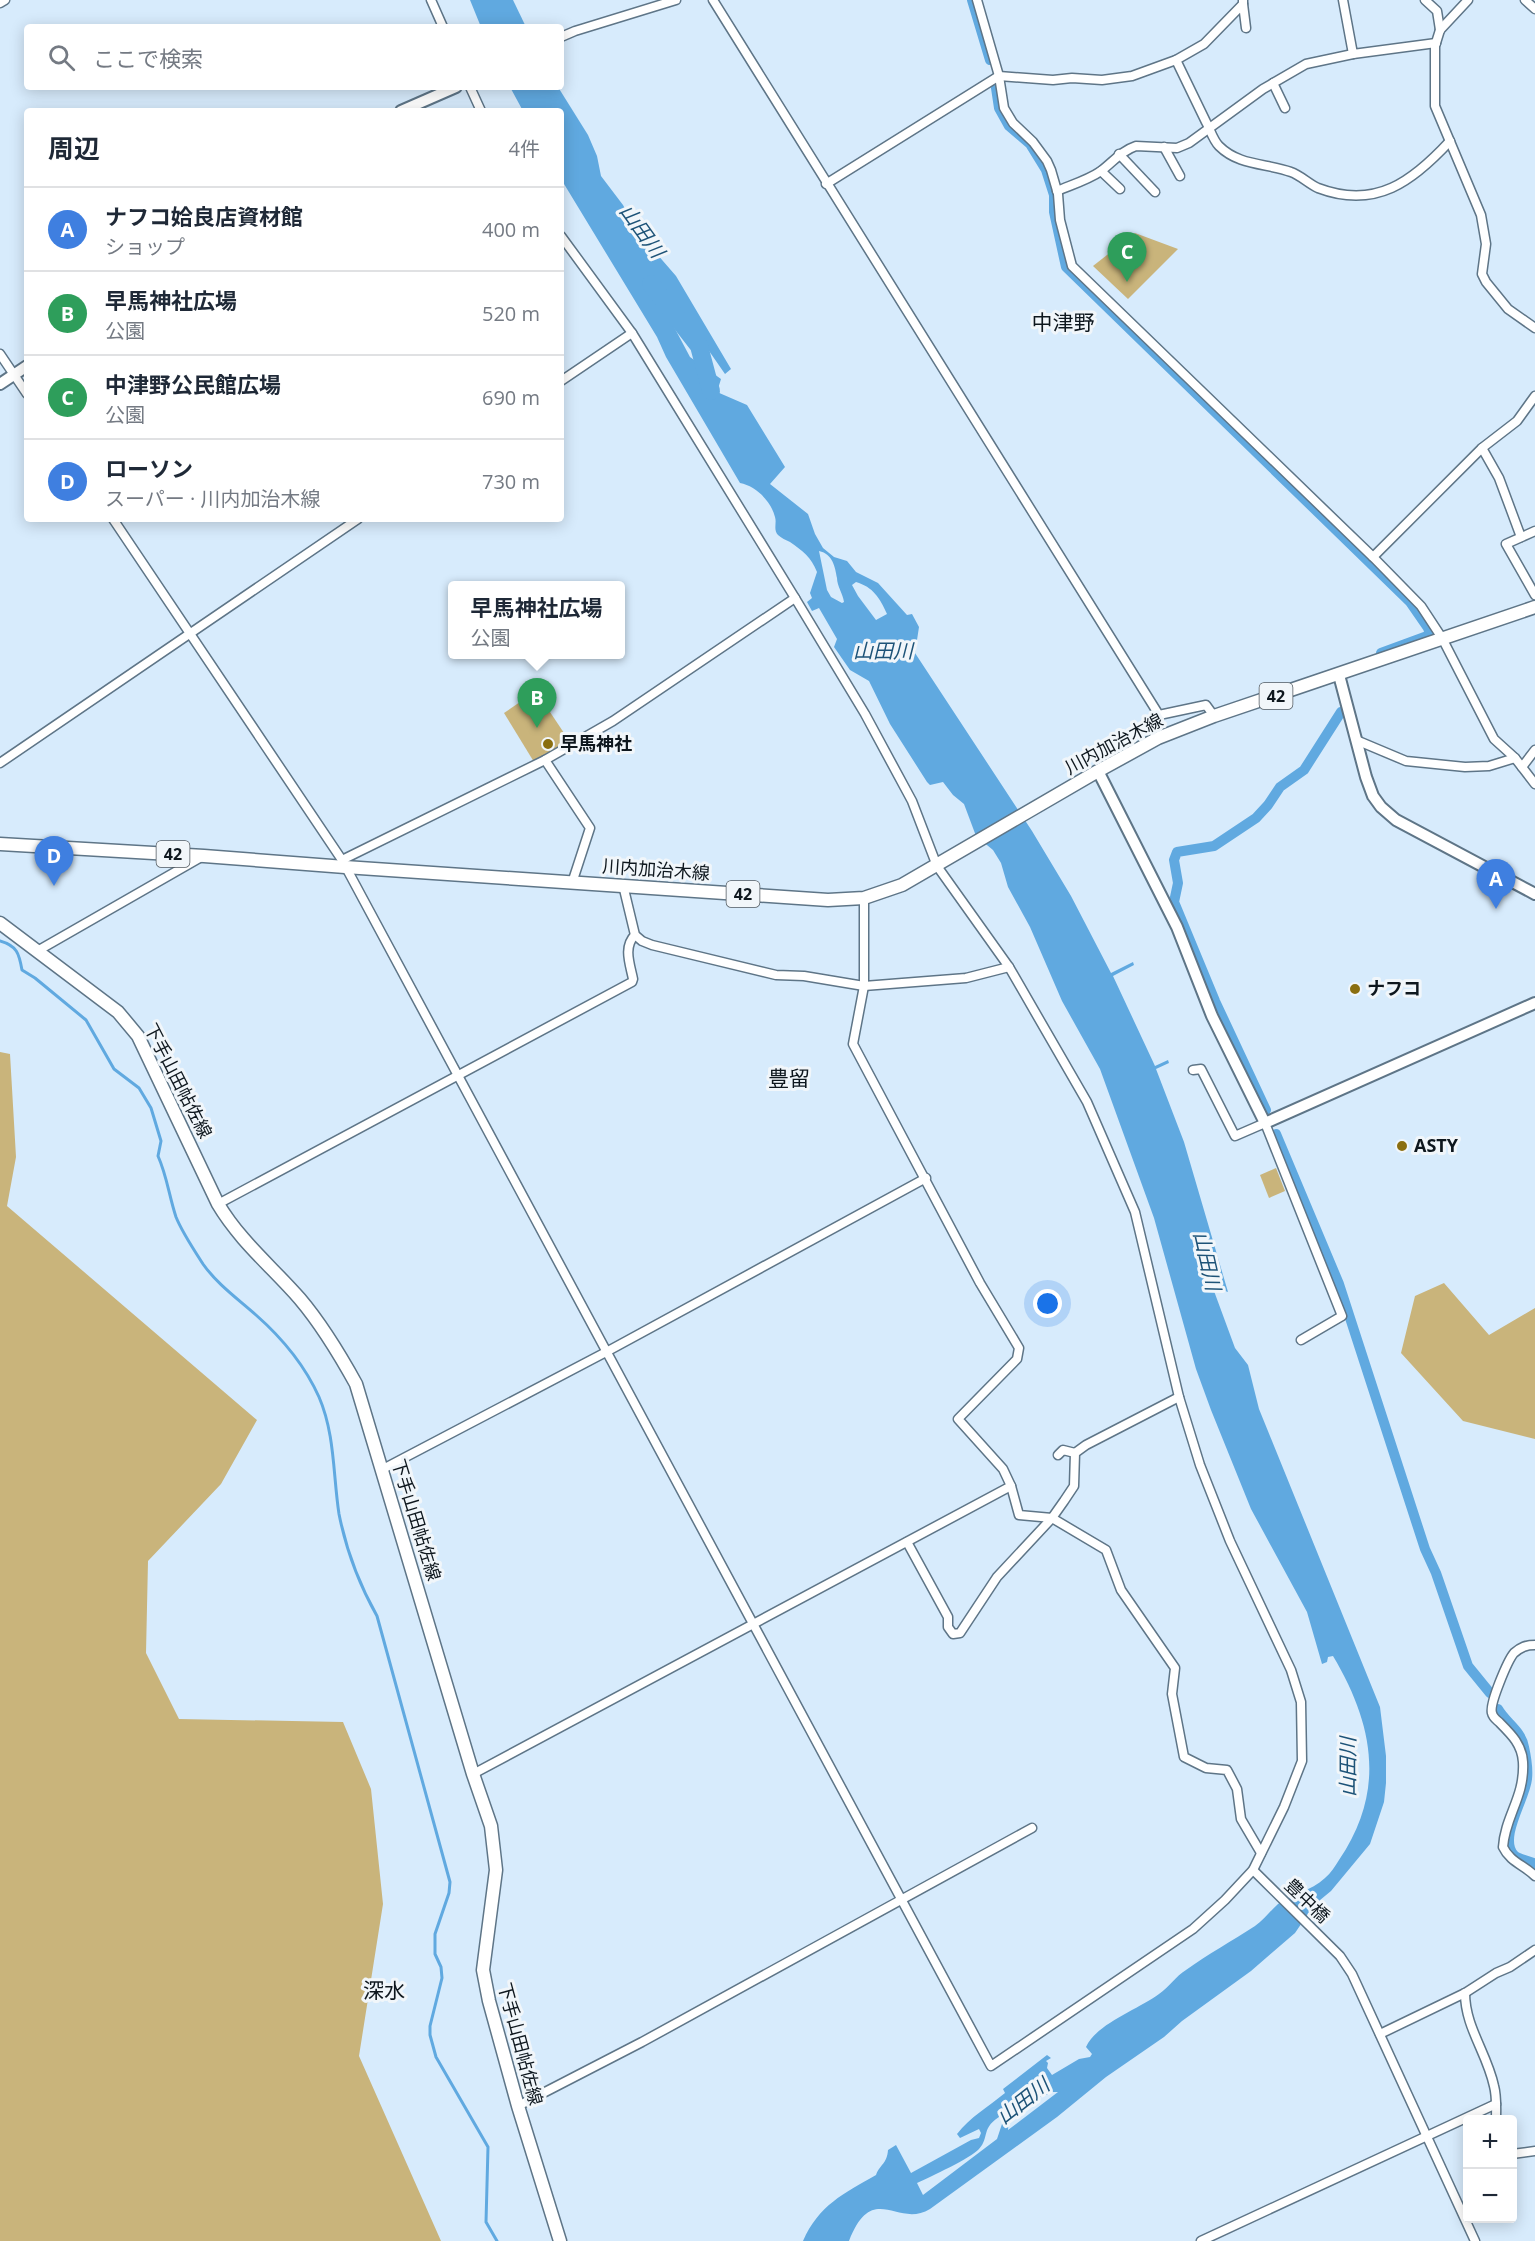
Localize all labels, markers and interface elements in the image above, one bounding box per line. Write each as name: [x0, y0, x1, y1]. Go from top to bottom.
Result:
search box: [24, 24, 564, 90]
icon: search: [45, 41, 78, 74]
text: ここで検索: [93, 43, 203, 73]
text: 周辺: [48, 130, 100, 166]
text: 4件: [509, 135, 540, 162]
water label: 山田川: [614, 199, 672, 265]
text: ナフコ姶良店資材館: [105, 201, 303, 231]
text: A: [61, 216, 74, 243]
text: 400 m: [482, 216, 540, 243]
pin: C: [1108, 232, 1146, 282]
text: ショップ: [105, 233, 185, 260]
text: 早馬神社広場: [105, 285, 237, 315]
text: B: [61, 300, 74, 327]
text: 520 m: [482, 300, 540, 327]
district label: 中津野: [1032, 308, 1095, 336]
text: 公園: [105, 317, 145, 344]
text: 中津野公民館広場: [105, 369, 281, 399]
text: C: [61, 384, 74, 411]
text: 690 m: [482, 384, 540, 411]
text: 公園: [105, 401, 145, 428]
text: ローソン: [105, 453, 193, 483]
text: D: [60, 468, 75, 495]
text: 730 m: [482, 468, 540, 495]
text: スーパー · 川内加治木線: [105, 485, 320, 512]
popup: [448, 581, 625, 659]
text: 早馬神社広場: [470, 592, 603, 622]
text: 公園: [470, 624, 510, 651]
water label: 山田川: [853, 637, 915, 664]
pin: B: [518, 678, 556, 728]
road number: 42: [1260, 683, 1292, 709]
street label: 川内加治木線: [1060, 707, 1167, 779]
place label: 早馬神社: [560, 731, 632, 755]
marker: 早馬神社: [541, 737, 555, 751]
pin: D: [34, 836, 74, 886]
road number: 42: [156, 841, 190, 867]
street label: 川内加治木線: [601, 853, 711, 885]
pin: A: [1476, 860, 1516, 909]
road number: 42: [726, 881, 760, 907]
place label: ナフコ: [1367, 976, 1421, 1000]
marker: ナフコ: [1348, 982, 1362, 996]
street label: 下手山田帖佐線: [140, 1019, 218, 1142]
district label: 豊留: [768, 1064, 810, 1092]
place label: ASTY: [1414, 1133, 1459, 1157]
marker: ASTY: [1395, 1139, 1409, 1153]
water label: 山田川: [1188, 1229, 1228, 1295]
your location: [1033, 1289, 1062, 1318]
street label: 下手山田帖佐線: [387, 1456, 447, 1583]
water label: 山田川: [1334, 1735, 1361, 1797]
street label: 豊中橋: [1280, 1873, 1335, 1928]
district label: 深水: [363, 1976, 405, 2004]
street label: 下手山田帖佐線: [493, 1980, 549, 2108]
water label: 山田川: [991, 2070, 1056, 2130]
map controls: [1463, 2115, 1517, 2223]
button: +: [1463, 2115, 1517, 2169]
button: −: [1463, 2169, 1517, 2223]

